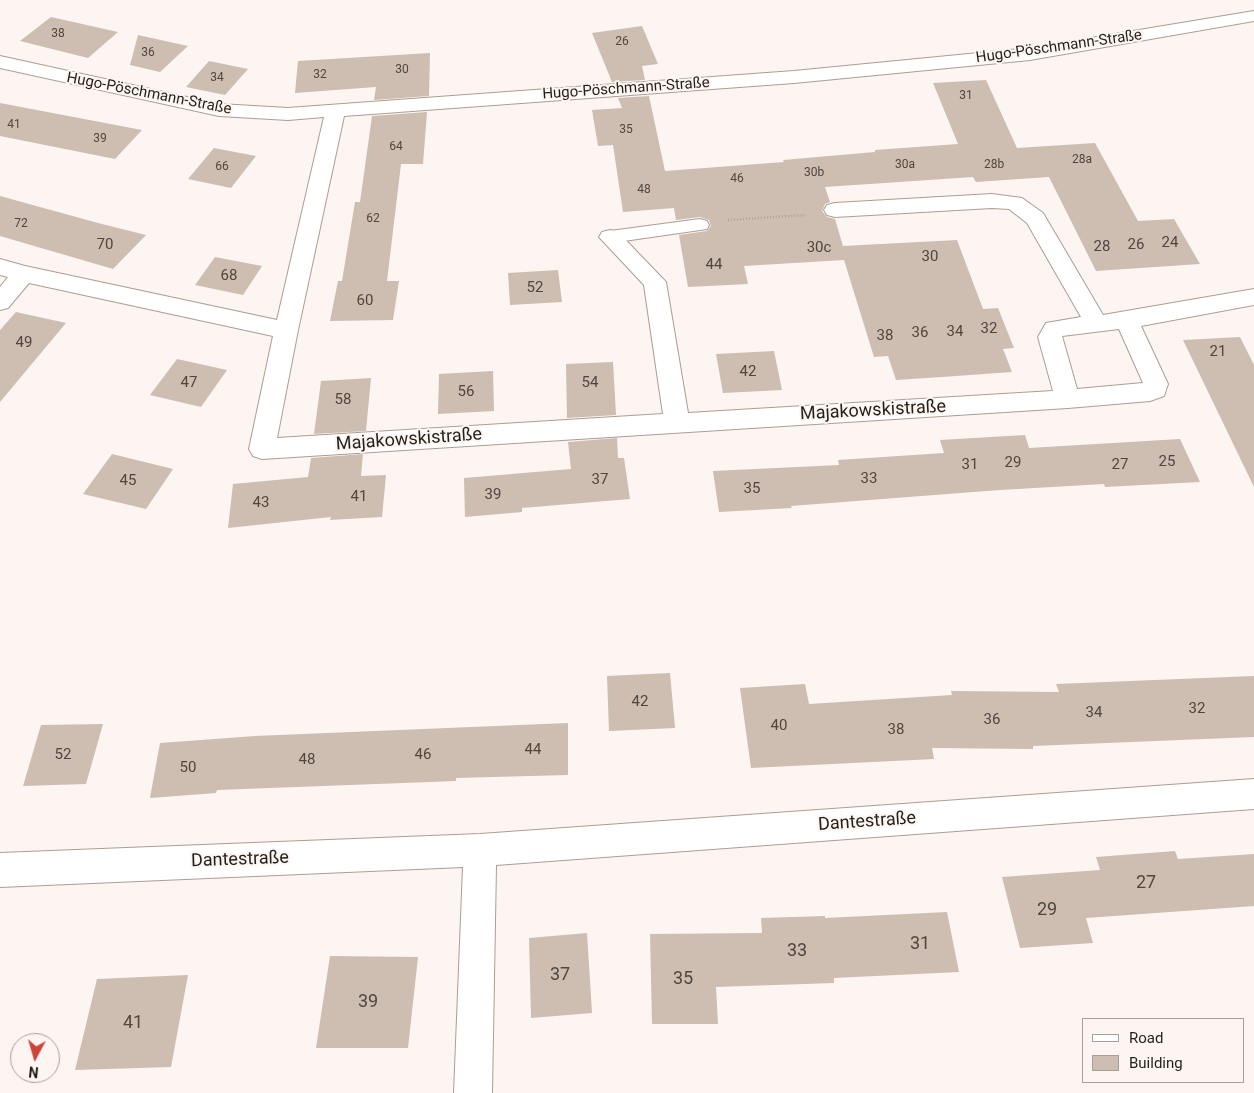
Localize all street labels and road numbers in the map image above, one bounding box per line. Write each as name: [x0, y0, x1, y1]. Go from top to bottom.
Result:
street label: Hugo-Pöschmann-Straße: [975, 26, 1143, 68]
street label: Hugo-Pöschmann-Straße: [65, 69, 233, 119]
street label: Hugo-Pöschmann-Straße: [542, 74, 710, 104]
street label: Majakowskistraße: [799, 396, 947, 426]
street label: Majakowskistraße: [335, 424, 483, 456]
street label: Dantestraße: [817, 808, 917, 836]
street label: Dantestraße: [191, 847, 289, 873]

